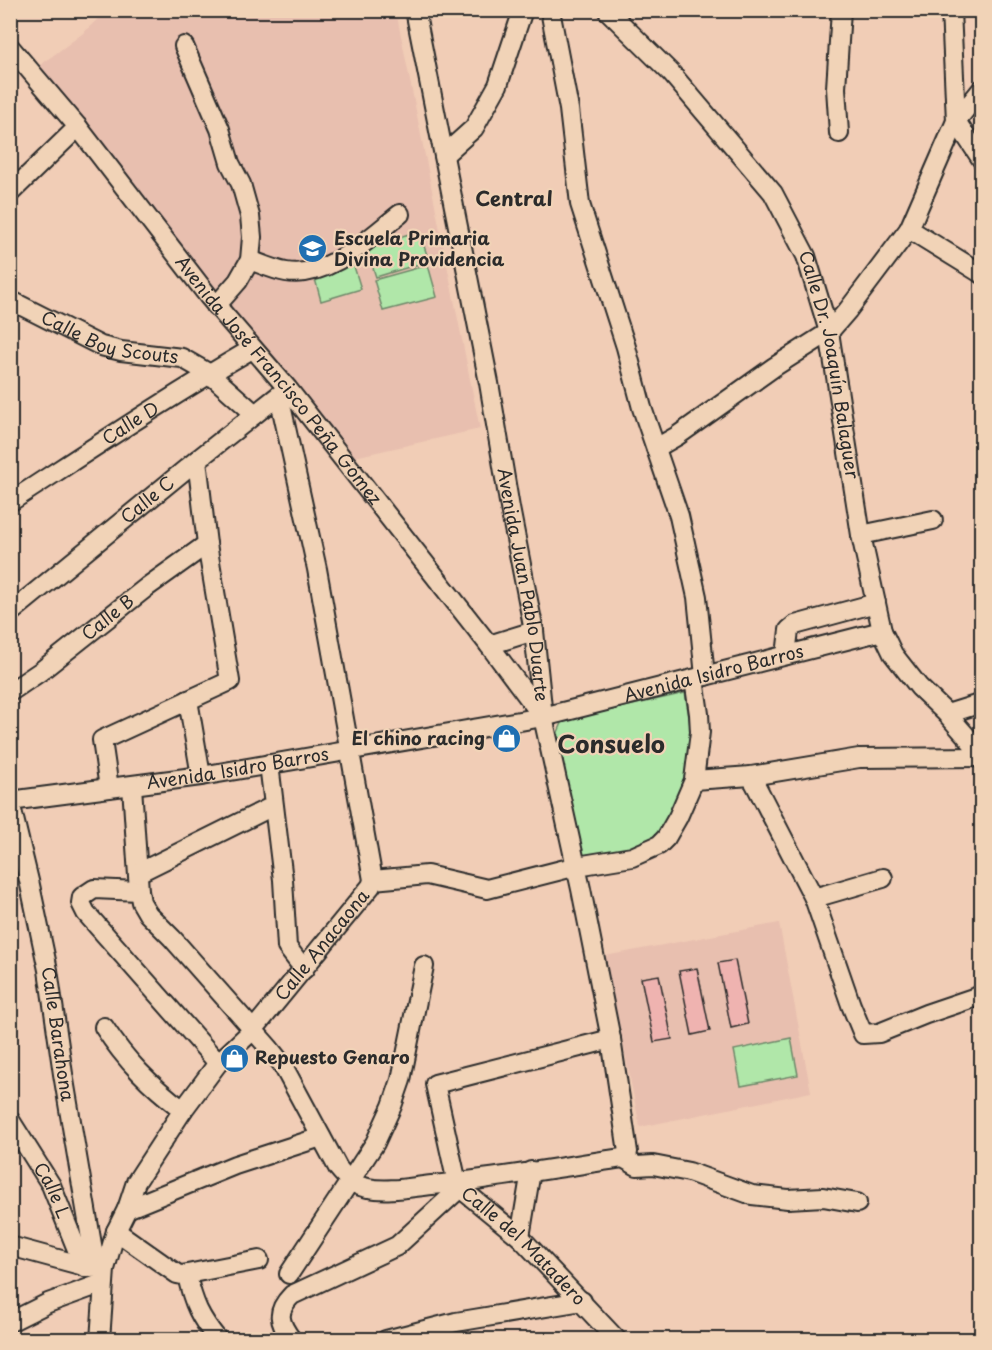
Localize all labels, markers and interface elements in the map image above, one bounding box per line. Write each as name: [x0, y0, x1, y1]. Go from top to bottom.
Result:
district label: Central: [475, 183, 553, 213]
place label: Escuela Primaria Divina Providencia: [334, 224, 505, 272]
school or university icon: Escuela Primaria Divina Providencia: [297, 233, 329, 265]
street label: Calle Dr. Joaquín Balaguer: [793, 247, 867, 481]
street label: Avenida José Francisco Peña Gómez: [170, 249, 389, 510]
street label: Calle Boy Scouts: [37, 303, 180, 369]
street label: Calle D: [96, 394, 164, 451]
street label: Avenida Juan Pablo Duarte: [491, 466, 556, 703]
street label: Calle C: [114, 469, 180, 529]
street label: Calle B: [75, 587, 139, 646]
street label: Avenida Isidro Barros: [621, 636, 806, 708]
shop icon: El chino racing: [490, 723, 522, 755]
place label: El chino racing: [351, 724, 485, 751]
district label: Consuelo: [557, 725, 665, 761]
street label: Avenida Isidro Barros: [145, 739, 331, 795]
street label: Calle Anacaona: [267, 882, 376, 1006]
street label: Calle Barahona: [36, 965, 83, 1104]
shop icon: Repuesto Genaro: [218, 1042, 250, 1074]
place label: Repuesto Genaro: [255, 1043, 410, 1070]
street label: Calle L: [28, 1156, 78, 1222]
street label: Calle del Matadero: [456, 1179, 593, 1311]

